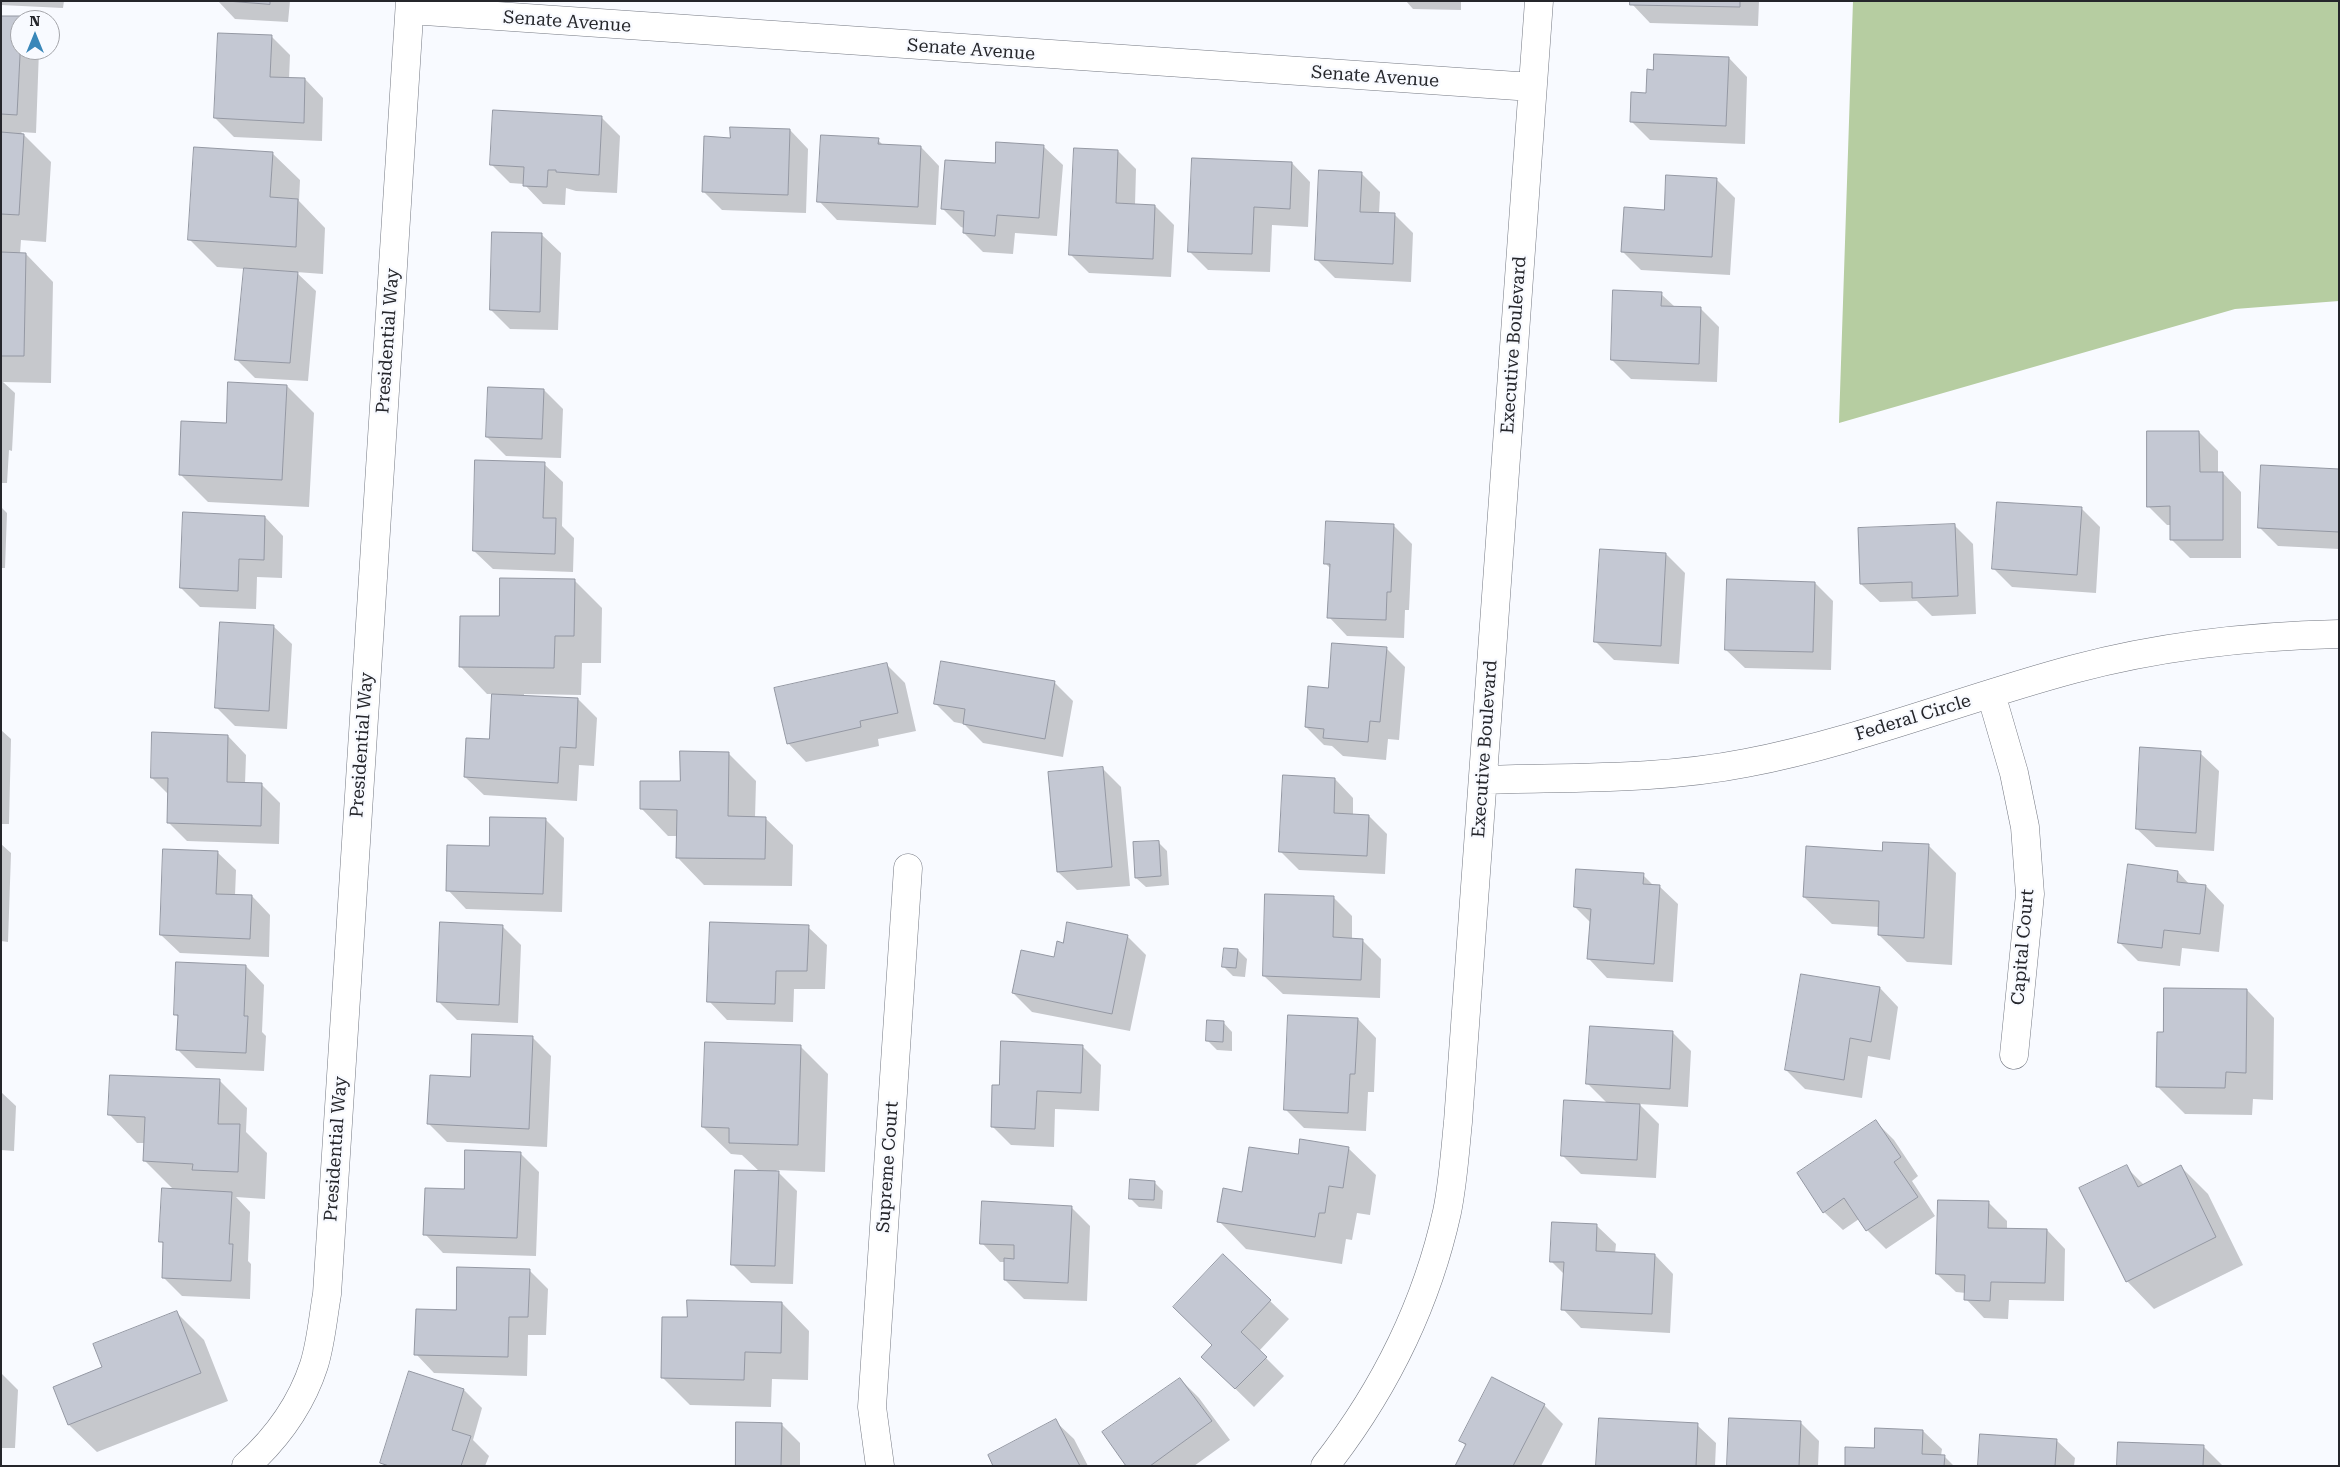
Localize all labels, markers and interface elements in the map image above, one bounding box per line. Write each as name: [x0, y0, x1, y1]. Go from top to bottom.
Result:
street label: Senate Avenue: [502, 7, 632, 37]
north arrow: [10, 10, 60, 60]
text: N: [30, 13, 40, 29]
street label: Senate Avenue: [906, 35, 1036, 65]
street label: Senate Avenue: [1310, 62, 1440, 92]
street label: Executive Boulevard: [1497, 255, 1531, 435]
street label: Presidential Way: [372, 268, 404, 414]
street label: Executive Boulevard: [1468, 659, 1502, 839]
street label: Presidential Way: [346, 672, 378, 818]
street label: Federal Circle: [1852, 690, 1974, 746]
street label: Capital Court: [2007, 888, 2039, 1006]
street label: Presidential Way: [320, 1076, 352, 1222]
street label: Supreme Court: [873, 1100, 903, 1234]

